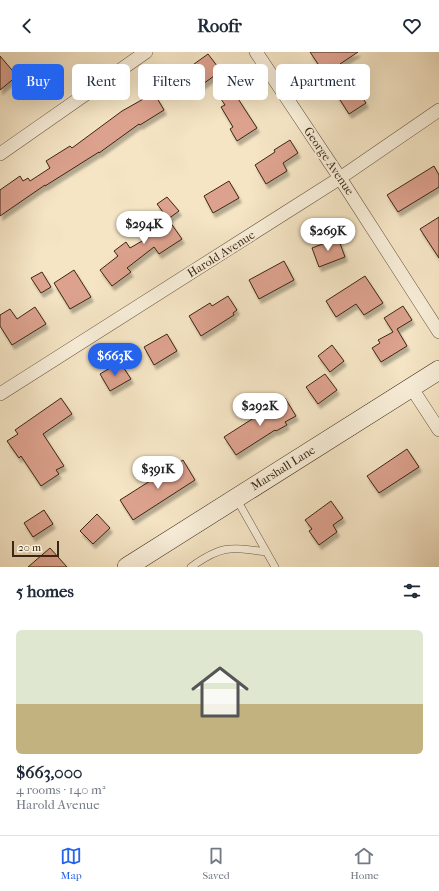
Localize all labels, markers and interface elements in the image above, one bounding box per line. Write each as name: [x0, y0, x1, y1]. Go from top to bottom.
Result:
icon: back: [16, 15, 38, 37]
icon: heart: [401, 15, 423, 37]
text: Roofr: [197, 16, 242, 37]
chip: Buy: [12, 64, 64, 100]
chip: Rent: [72, 64, 130, 100]
chip: Filters: [138, 64, 205, 100]
chip: New: [213, 64, 268, 100]
chip: Apartment: [276, 64, 370, 100]
street label: George Avenue: [301, 124, 357, 198]
pin: $294K: [116, 211, 172, 245]
text: $294K: [125, 216, 163, 231]
pin: $269K: [300, 218, 356, 252]
text: $269K: [309, 223, 347, 238]
street label: Harold Avenue: [185, 228, 257, 280]
pin: $663K: [87, 343, 143, 377]
text: $663K: [97, 348, 133, 363]
pin: $292K: [232, 393, 288, 427]
text: $292K: [242, 398, 278, 413]
street label: Marshall Lane: [248, 443, 318, 493]
pin: $391K: [130, 456, 186, 490]
text: $391K: [141, 461, 175, 476]
scale bar: [12, 539, 59, 558]
text: 20 m: [18, 541, 41, 554]
icon: filters: [401, 580, 423, 602]
text: 5 homes: [16, 581, 74, 601]
icon: home: [184, 656, 256, 728]
text: $663,000: [16, 762, 82, 782]
text: 4 rooms · 140 m²: [16, 782, 106, 797]
text: Harold Avenue: [16, 797, 100, 812]
tab: Map: [60, 845, 82, 882]
tab: Saved: [203, 845, 230, 882]
tab: Home: [350, 845, 379, 882]

